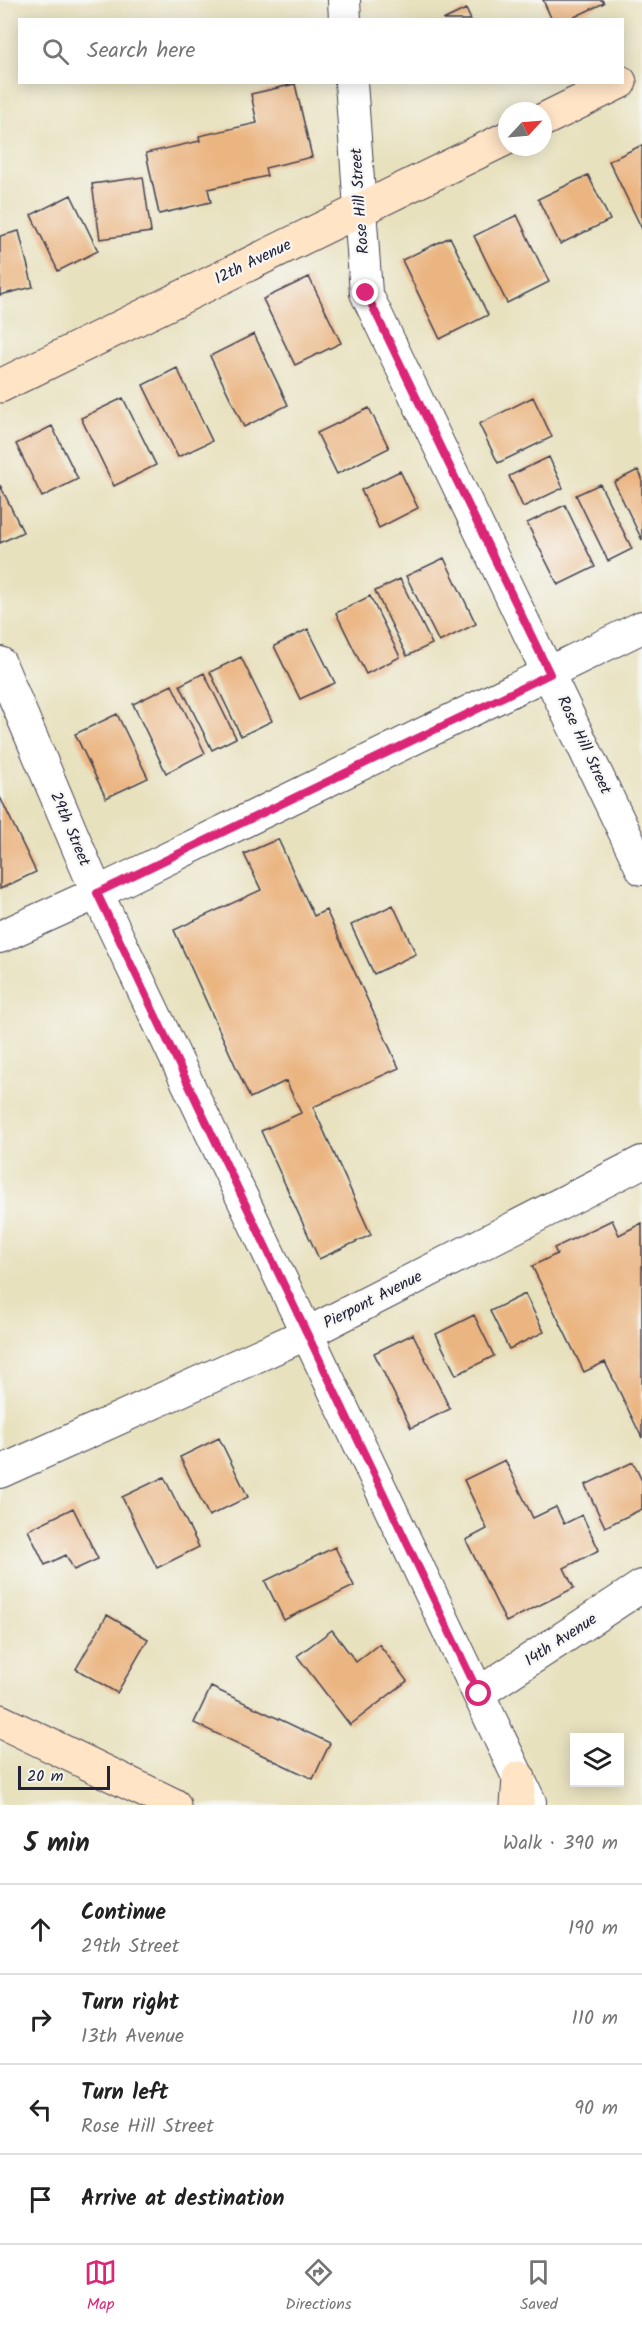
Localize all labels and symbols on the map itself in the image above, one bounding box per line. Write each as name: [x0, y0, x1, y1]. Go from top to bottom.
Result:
north arrow: [498, 102, 552, 156]
street label: Rose Hill Street: [344, 146, 376, 255]
street label: 12th Avenue: [210, 233, 296, 291]
route end: [352, 279, 378, 305]
street label: Rose Hill Street: [550, 692, 618, 799]
street label: 29th Street: [43, 788, 97, 871]
street label: Pierpont Avenue: [319, 1264, 427, 1336]
street label: 14th Avenue: [520, 1607, 602, 1673]
route start: [465, 1680, 491, 1706]
scale bar: [18, 1763, 110, 1790]

